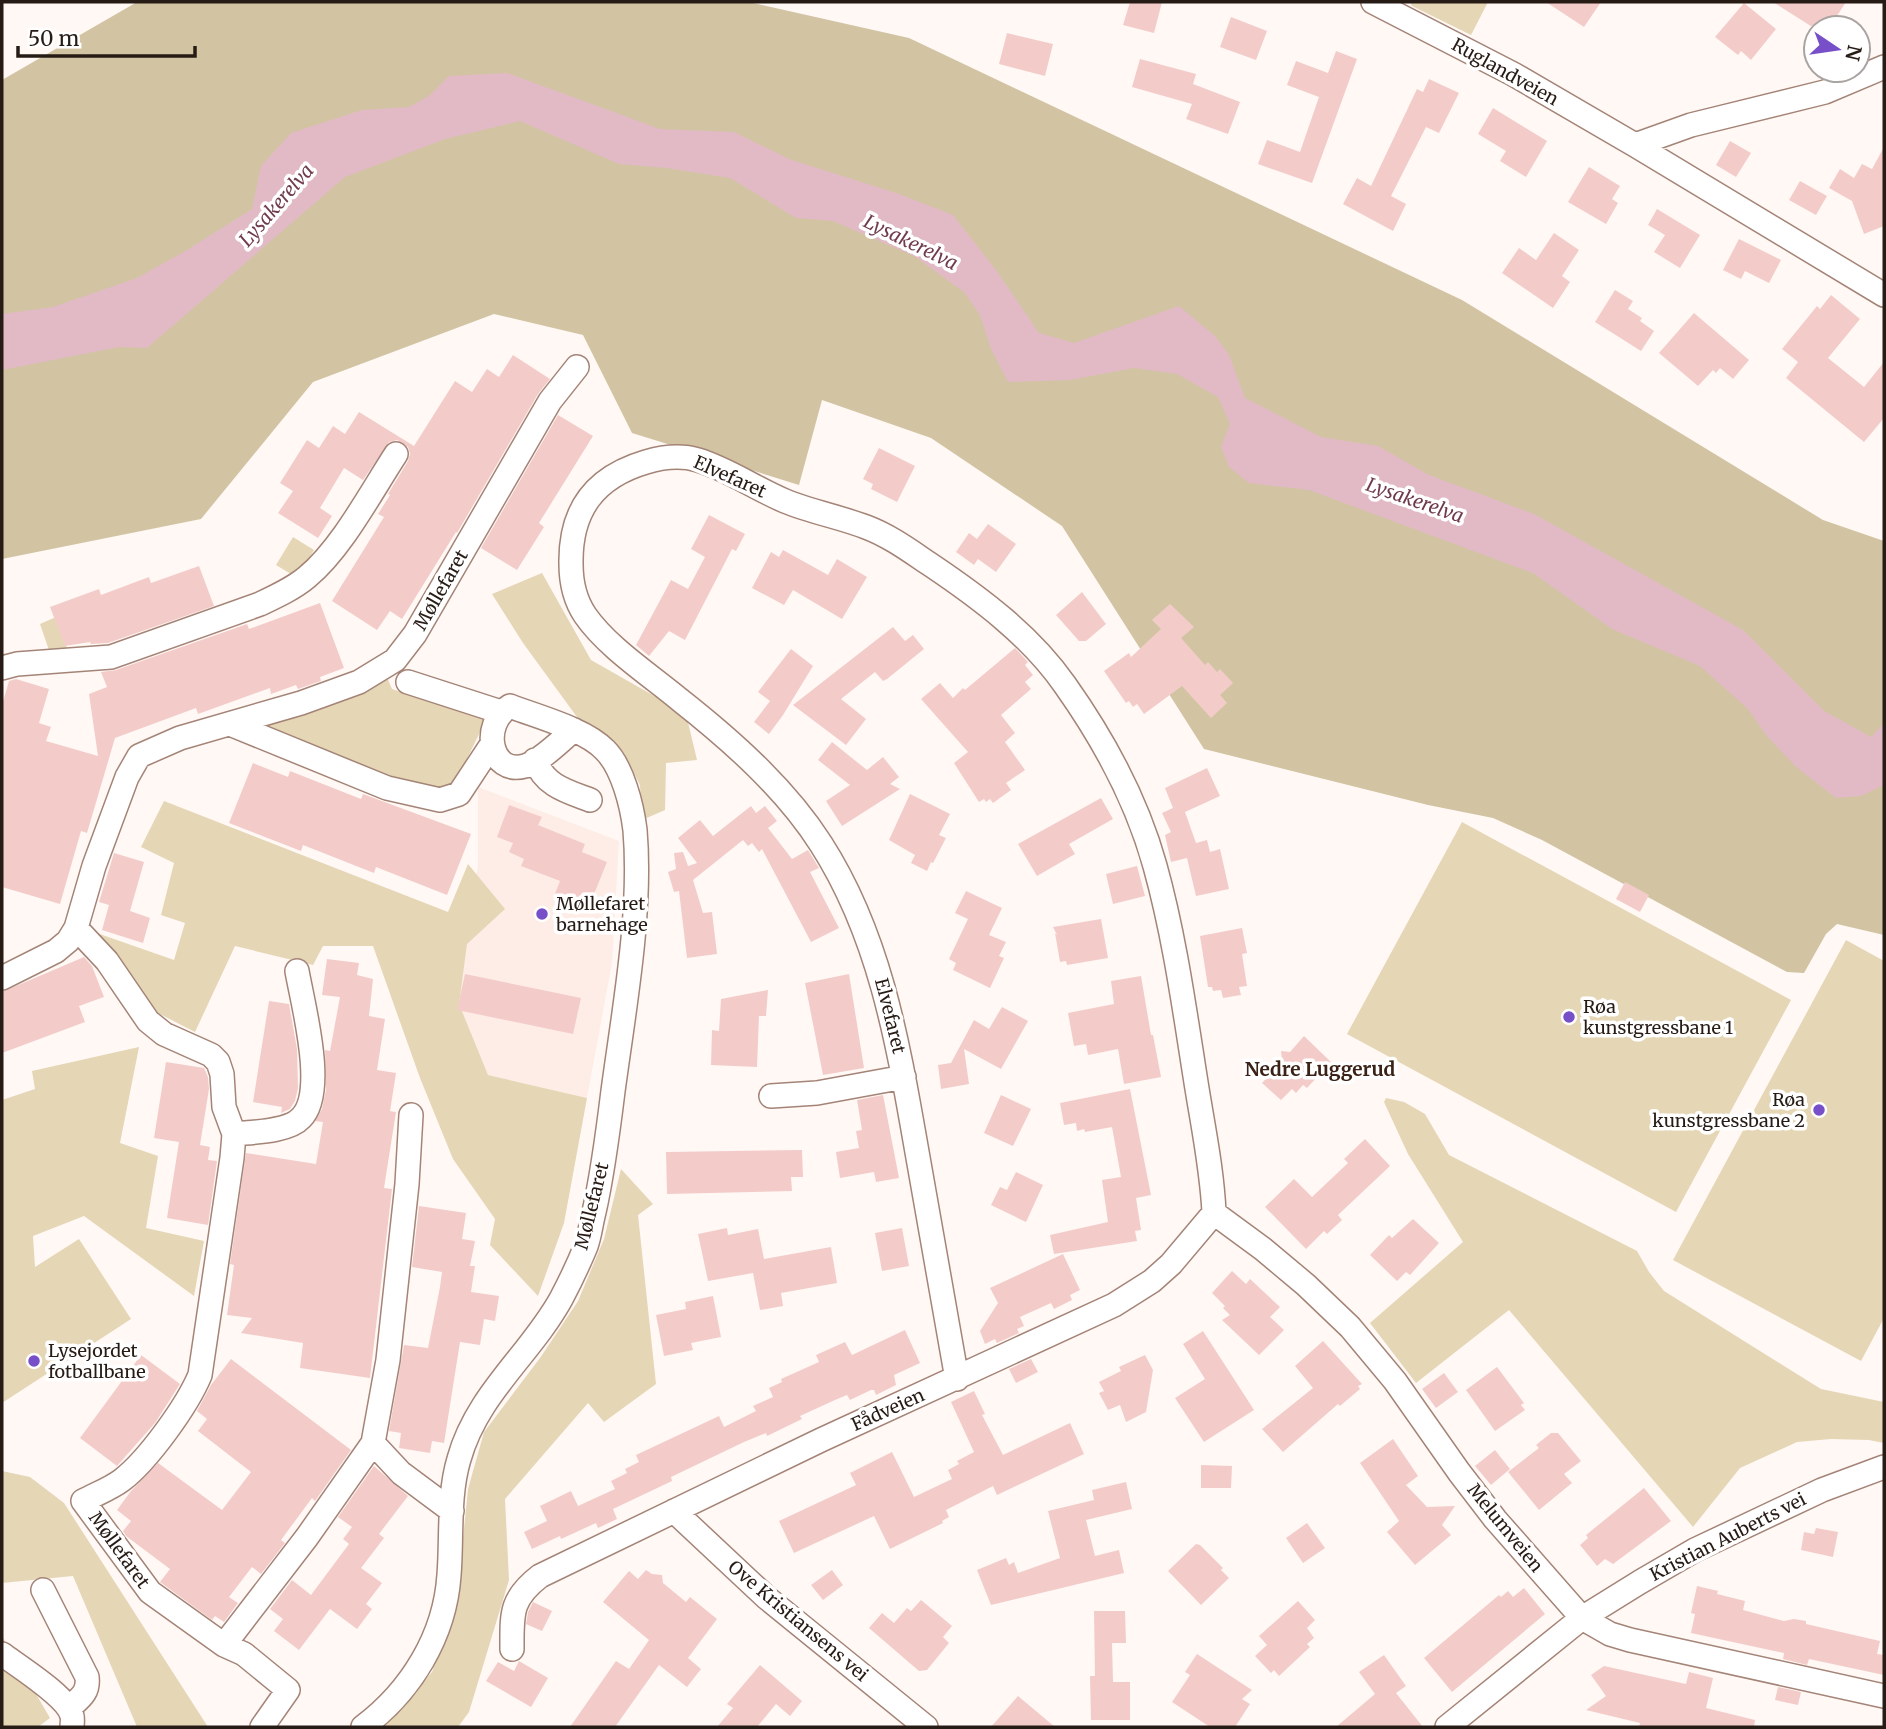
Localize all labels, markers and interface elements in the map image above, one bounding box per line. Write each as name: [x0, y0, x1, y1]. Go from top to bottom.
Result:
scale bar: [18, 14, 194, 58]
north arrow: [1802, 14, 1872, 84]
text: 50 m: [28, 25, 79, 52]
street label: Ruglandveien: [1448, 33, 1563, 110]
text: N: [1840, 43, 1867, 63]
water label: Lysakerelva: [234, 159, 318, 251]
water label: Lysakerelva: [860, 209, 962, 275]
street label: Elvefaret: [690, 450, 770, 503]
water label: Lysakerelva: [1363, 472, 1467, 528]
street label: Møllefaret: [408, 545, 473, 634]
place label: Møllefaret barnehage: [555, 892, 648, 936]
marker: Møllefaret barnehage: [534, 906, 550, 922]
street label: Elvefaret: [870, 976, 911, 1056]
place label: Røa kunstgressbane 1: [1583, 995, 1733, 1039]
marker: Røa kunstgressbane 1: [1561, 1009, 1577, 1025]
district label: Nedre Luggerud: [1245, 1057, 1396, 1081]
place label: Røa kunstgressbane 2: [1652, 1088, 1805, 1132]
marker: Røa kunstgressbane 2: [1811, 1102, 1827, 1118]
street label: Møllefaret: [570, 1160, 613, 1252]
place label: Lysejordet fotballbane: [48, 1339, 146, 1383]
marker: Lysejordet fotballbane: [26, 1353, 42, 1369]
street label: Fådveien: [848, 1383, 928, 1436]
street label: Melumveien: [1463, 1479, 1548, 1577]
street label: Kristian Auberts vei: [1646, 1487, 1810, 1586]
street label: Møllefaret: [84, 1507, 155, 1593]
street label: Ove Kristiansens vei: [723, 1555, 873, 1686]

